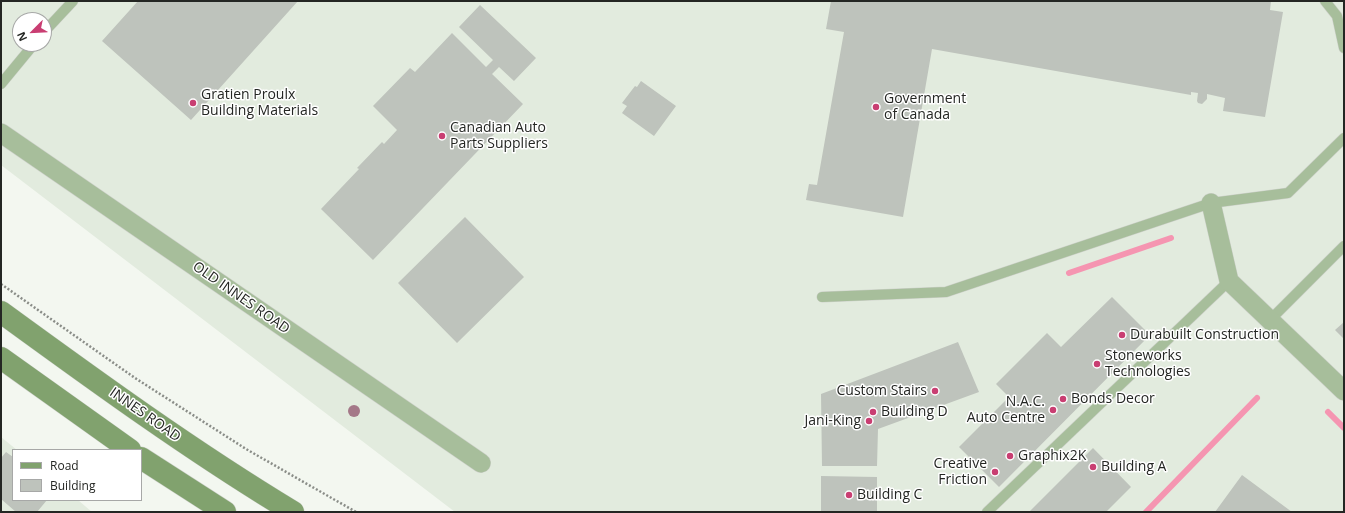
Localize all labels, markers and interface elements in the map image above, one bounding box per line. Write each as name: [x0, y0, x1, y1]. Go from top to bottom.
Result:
north arrow: [12, 12, 52, 52]
text: N: [13, 30, 30, 44]
place label: Gratien Proulx Building Materials: [201, 87, 318, 120]
place label: Government of Canada: [884, 91, 966, 124]
marker: Gratien Proulx Building Materials: [188, 98, 198, 108]
marker: Government of Canada: [871, 102, 881, 112]
place label: Canadian Auto Parts Suppliers: [450, 120, 548, 152]
marker: Canadian Auto Parts Suppliers: [437, 131, 447, 141]
street label: OLD INNES ROAD: [189, 258, 293, 338]
place label: Durabuilt Construction: [1130, 327, 1279, 343]
marker: Durabuilt Construction: [1117, 330, 1127, 340]
place label: Stoneworks Technologies: [1105, 348, 1190, 380]
marker: Stoneworks Technologies: [1092, 359, 1102, 369]
place label: Custom Stairs: [837, 383, 927, 399]
street label: INNES ROAD: [106, 384, 184, 446]
marker: Custom Stairs: [930, 386, 940, 396]
place label: Bonds Decor: [1071, 391, 1155, 407]
place label: N.A.C. Auto Centre: [967, 394, 1045, 426]
marker: Bonds Decor: [1058, 394, 1068, 404]
place label: Building D: [881, 404, 948, 420]
marker: N.A.C. Auto Centre: [1048, 405, 1058, 415]
marker: Building D: [868, 407, 878, 417]
place label: Jani-King: [805, 413, 861, 429]
marker: Jani-King: [864, 416, 874, 426]
place label: Graphix2K: [1018, 448, 1086, 464]
legend: [12, 449, 142, 501]
marker: Graphix2K: [1005, 451, 1015, 461]
place label: Creative Friction: [933, 456, 987, 488]
text: Road: [50, 457, 79, 474]
place label: Building A: [1101, 459, 1166, 475]
marker: Building A: [1088, 462, 1098, 472]
marker: Creative Friction: [990, 467, 1000, 477]
text: Building: [50, 477, 95, 494]
place label: Building C: [857, 487, 922, 503]
marker: Building C: [844, 490, 854, 500]

